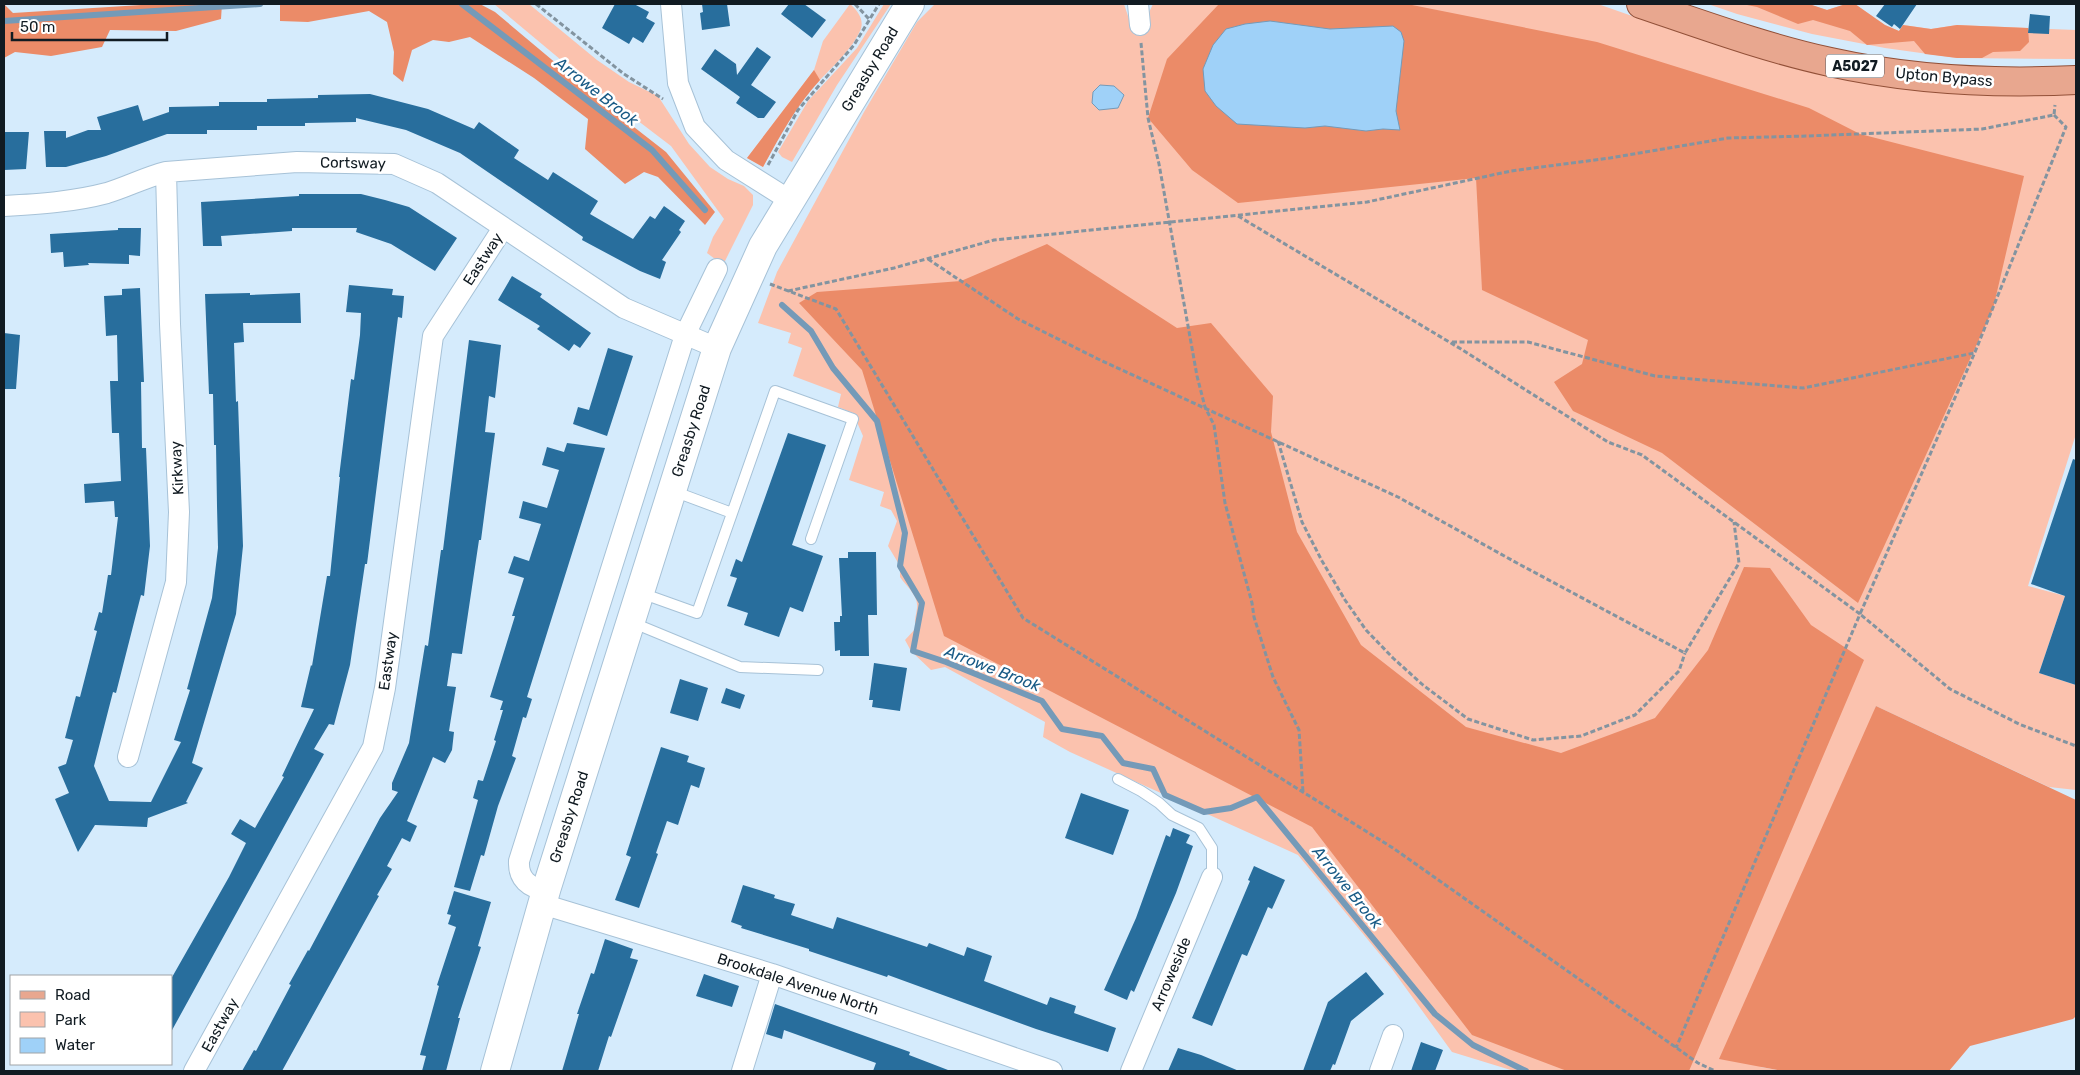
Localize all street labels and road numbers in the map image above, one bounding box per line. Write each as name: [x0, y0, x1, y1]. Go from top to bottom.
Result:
street label: Greasby Road: [838, 23, 902, 115]
road number: A5027: [1826, 54, 1884, 78]
street label: Upton Bypass: [1895, 64, 1994, 90]
street label: Cortsway: [320, 153, 386, 173]
street label: Eastway: [459, 229, 507, 289]
street label: Greasby Road: [668, 383, 714, 479]
street label: Kirkway: [167, 440, 187, 496]
street label: Eastway: [375, 630, 401, 692]
street label: Greasby Road: [546, 769, 592, 865]
street label: Arroweside: [1147, 934, 1195, 1014]
street label: Brookdale Avenue North: [715, 949, 881, 1019]
street label: Eastway: [198, 995, 242, 1055]

